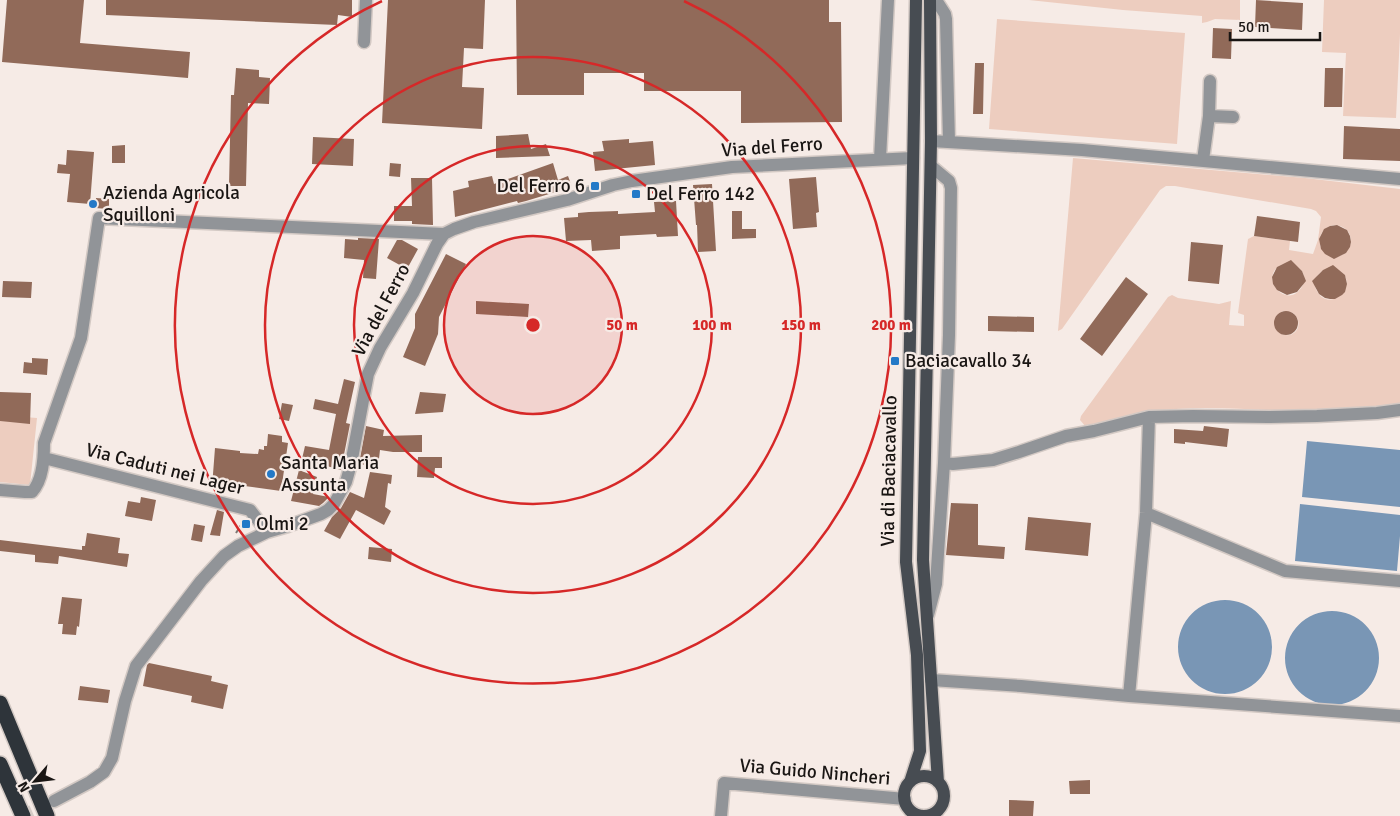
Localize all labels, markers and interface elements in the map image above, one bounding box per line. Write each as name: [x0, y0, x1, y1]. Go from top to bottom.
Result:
scale bar: [1230, 10, 1320, 42]
text: 50 m: [1238, 18, 1269, 36]
street label: Via del Ferro: [720, 131, 824, 163]
place label: Del Ferro 6: [497, 174, 585, 198]
marker: Del Ferro 6: [589, 180, 601, 192]
place label: Azienda Agricola Squilloni: [103, 181, 240, 227]
place label: Del Ferro 142: [646, 182, 755, 206]
marker: Del Ferro 142: [630, 188, 642, 200]
marker: Azienda Agricola Squilloni: [87, 198, 99, 210]
street label: Via del Ferro: [347, 259, 415, 360]
centre of rings: [524, 316, 542, 334]
text: 50 m: [606, 316, 638, 334]
text: 100 m: [692, 316, 732, 334]
text: 150 m: [781, 316, 821, 334]
text: 200 m: [871, 316, 911, 334]
place label: Baciacavallo 34: [905, 349, 1032, 373]
marker: Baciacavallo 34: [889, 355, 901, 367]
street label: Via di Baciacavallo: [876, 395, 902, 547]
street label: Via Caduti nei Lager: [83, 438, 247, 500]
place label: Santa Maria Assunta: [281, 451, 379, 497]
marker: Santa Maria Assunta: [265, 468, 277, 480]
place label: Olmi 2: [256, 512, 309, 536]
marker: Olmi 2: [240, 518, 252, 530]
street label: Via Guido Nincheri: [739, 753, 891, 791]
north arrow: [10, 756, 60, 806]
text: N: [14, 779, 34, 795]

